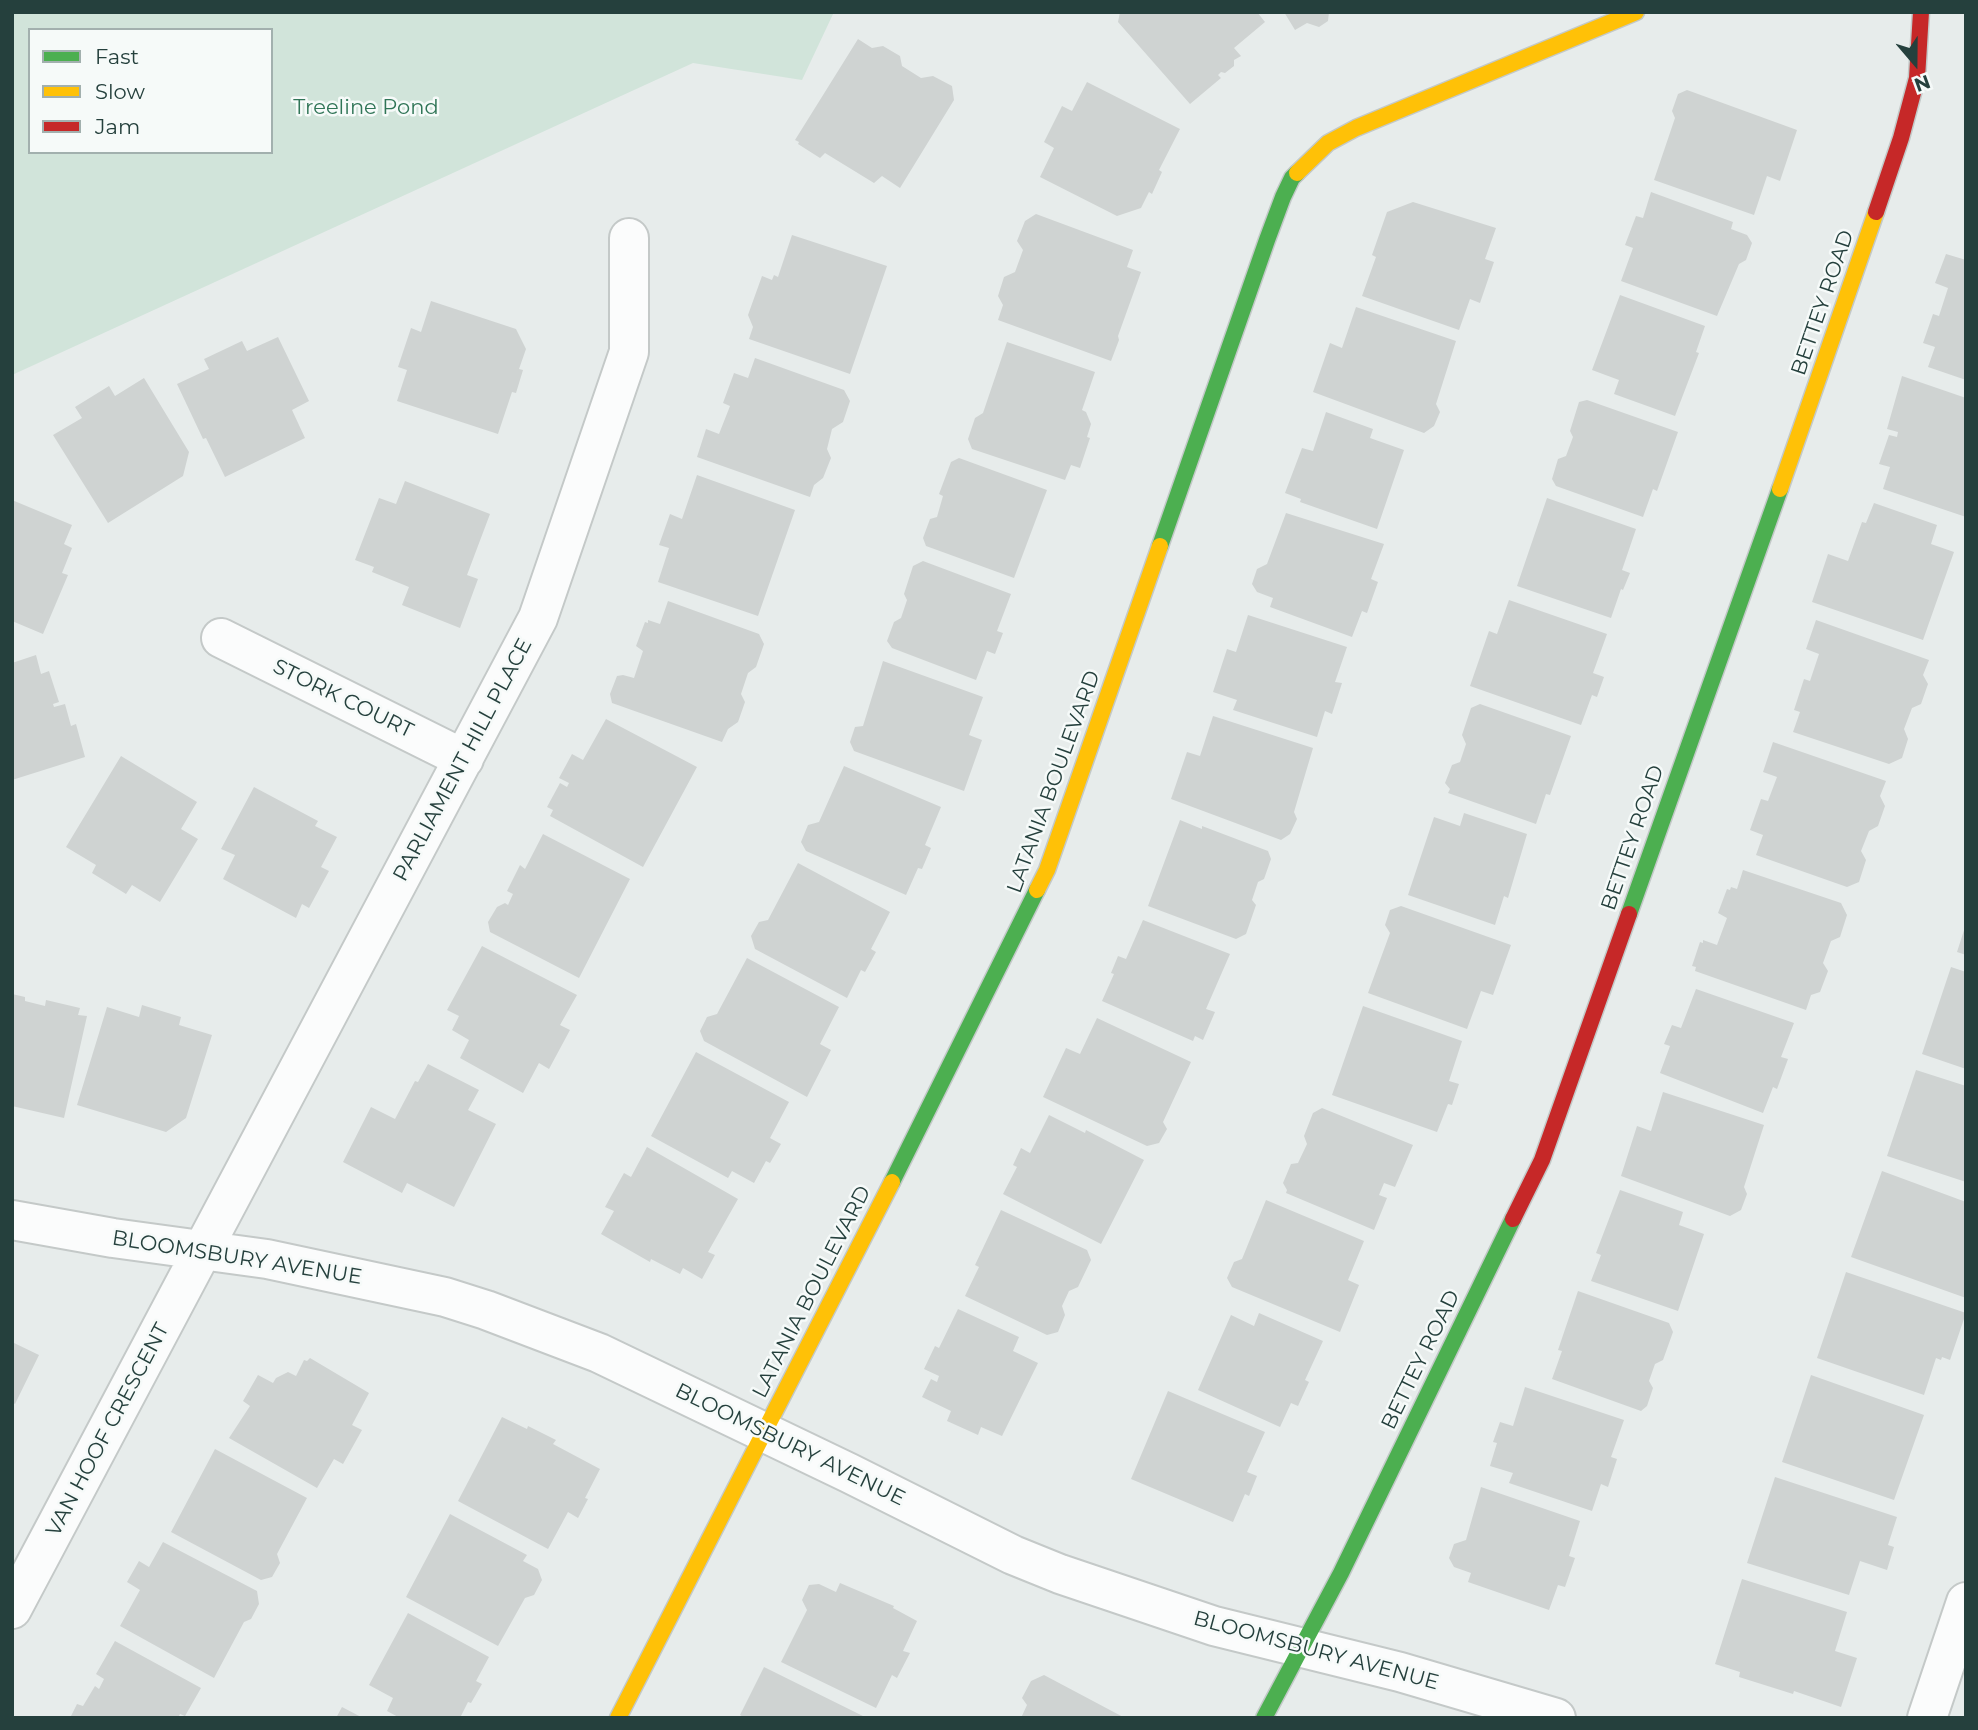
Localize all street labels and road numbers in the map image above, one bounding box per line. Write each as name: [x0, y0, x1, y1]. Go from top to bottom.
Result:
street label: BETTEY ROAD: [1786, 227, 1860, 379]
street label: PARLIAMENT HILL PLACE: [388, 634, 538, 886]
street label: STORK COURT: [269, 654, 417, 744]
street label: LATANIA BOULEVARD: [1002, 667, 1106, 897]
street label: BETTEY ROAD: [1596, 762, 1670, 914]
street label: LATANIA BOULEVARD: [747, 1182, 877, 1402]
street label: BLOOMSBURY AVENUE: [110, 1226, 364, 1290]
street label: BETTEY ROAD: [1376, 1286, 1466, 1434]
street label: VAN HOOF CRESCENT: [41, 1319, 175, 1541]
street label: BLOOMSBURY AVENUE: [671, 1378, 909, 1512]
street label: BLOOMSBURY AVENUE: [1191, 1606, 1441, 1696]

